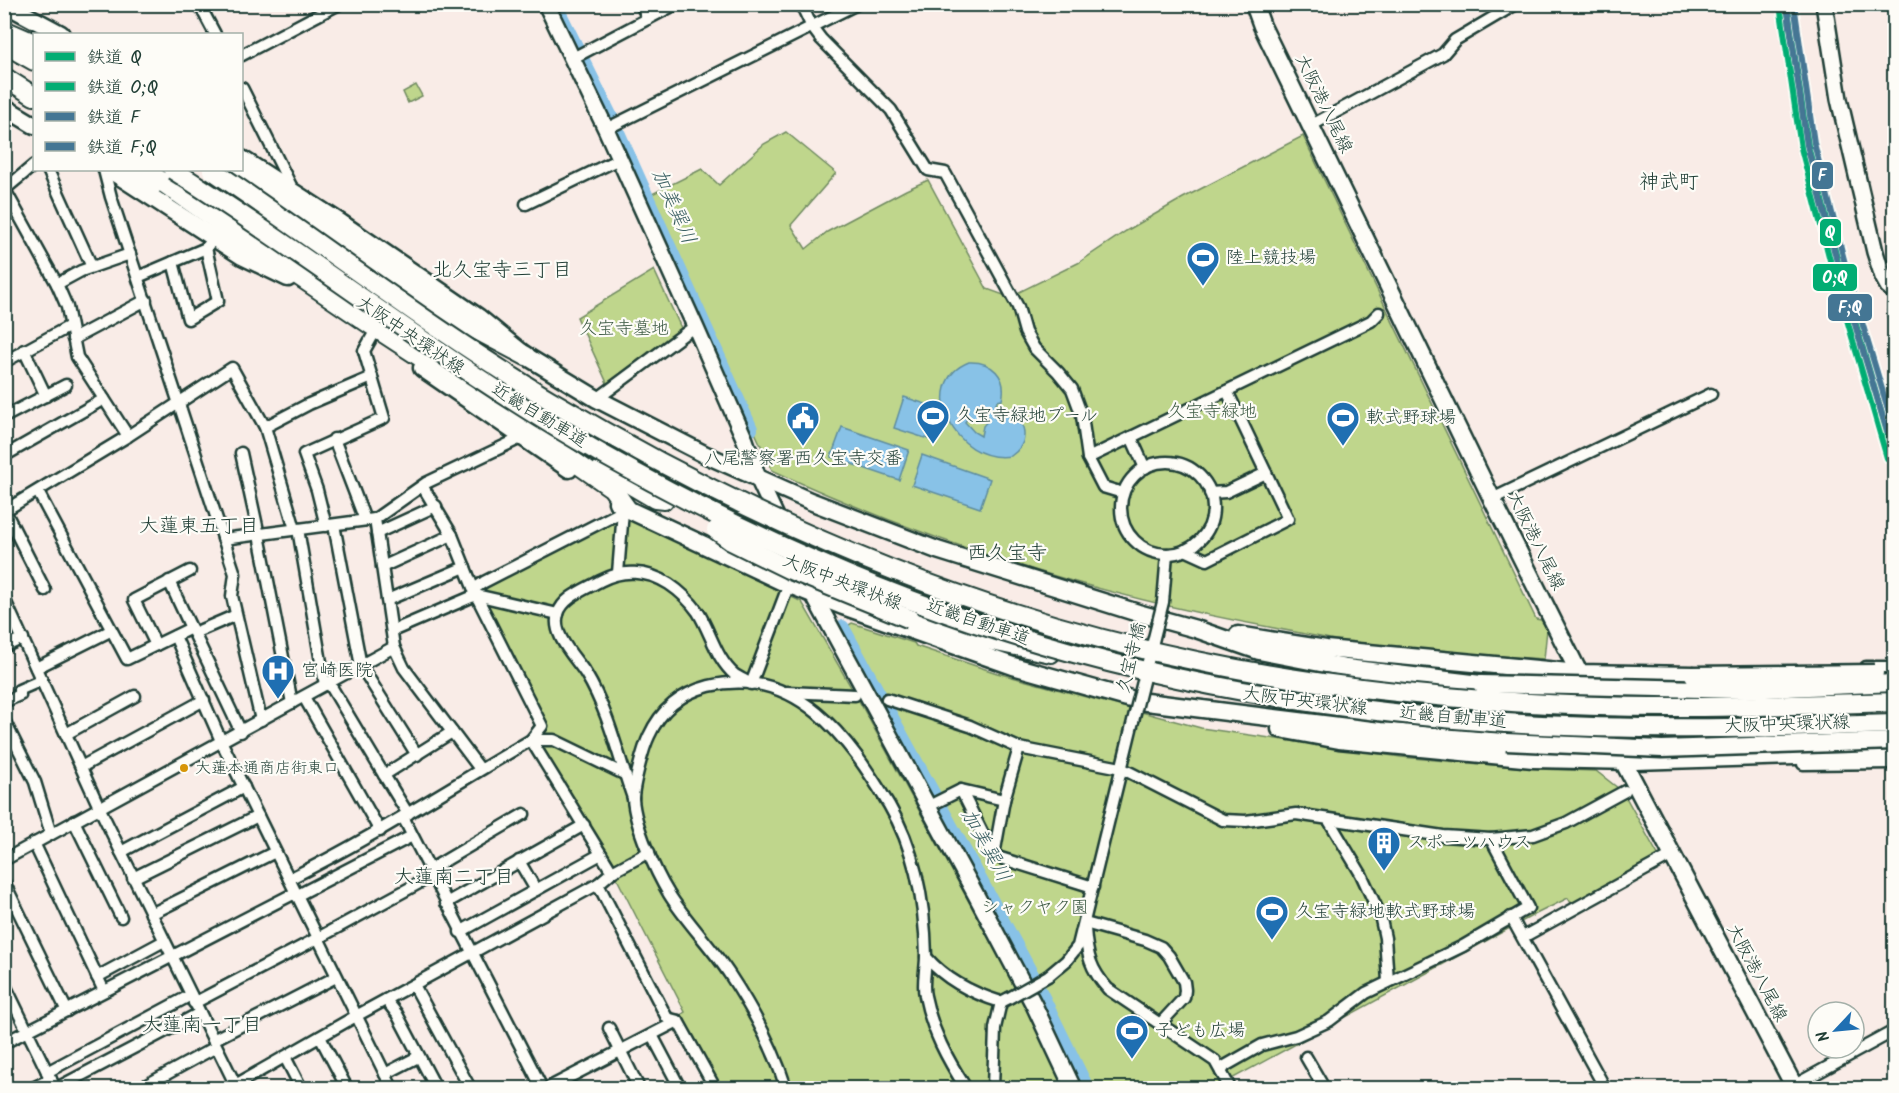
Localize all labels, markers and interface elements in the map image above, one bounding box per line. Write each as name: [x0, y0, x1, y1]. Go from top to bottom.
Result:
legend: [33, 33, 243, 171]
text: 鉄道 Q: [87, 44, 142, 73]
street label: 大阪港八尾線: [1286, 49, 1360, 159]
text: 鉄道 O;Q: [87, 74, 158, 103]
text: 鉄道 F: [87, 104, 141, 133]
text: 鉄道 F;Q: [87, 134, 157, 163]
line badge: F: [1811, 161, 1834, 190]
water label: 加美巽川: [642, 164, 704, 250]
text: F: [1818, 164, 1828, 189]
district label: 神武町: [1639, 167, 1699, 199]
line badge: Q: [1819, 218, 1842, 247]
text: Q: [1825, 221, 1836, 246]
sports icon: 陸上競技場: [1185, 240, 1221, 287]
place label: 陸上競技場: [1226, 244, 1316, 273]
district label: 北久宝寺三丁目: [432, 255, 572, 287]
line badge: O;Q: [1812, 263, 1858, 292]
text: O;Q: [1822, 266, 1848, 291]
street label: 大阪中央環状線: [350, 289, 470, 383]
line badge: F;Q: [1827, 293, 1873, 322]
text: F;Q: [1838, 296, 1863, 321]
park label: 久宝寺墓地: [579, 315, 669, 344]
street label: 近畿自動車道: [485, 376, 593, 456]
sports icon: 久宝寺緑地プール: [915, 398, 951, 445]
park label: 久宝寺緑地: [1167, 398, 1257, 427]
public building icon: 八尾警察署西久宝寺交番: [785, 400, 821, 447]
sports icon: 軟式野球場: [1325, 400, 1361, 447]
place label: 久宝寺緑地プール: [956, 402, 1098, 431]
place label: 軟式野球場: [1366, 404, 1456, 433]
place label: 八尾警察署西久宝寺交番: [704, 445, 902, 474]
street label: 大阪港八尾線: [1498, 486, 1572, 596]
district label: 大蓮東五丁目: [139, 511, 259, 543]
district label: 西久宝寺: [967, 538, 1047, 570]
street label: 大阪中央環状線: [778, 547, 906, 619]
street label: 近畿自動車道: [922, 592, 1034, 654]
street label: 久宝寺橋: [1109, 620, 1155, 696]
hospital icon: 宮崎医院: [260, 653, 296, 700]
place label: 宮崎医院: [301, 657, 373, 686]
street label: 大阪中央環状線: [1241, 680, 1369, 724]
street label: 近畿自動車道: [1398, 699, 1508, 737]
street label: 大阪中央環状線: [1724, 708, 1850, 742]
place label: 大蓮本通商店街東口: [195, 756, 339, 781]
marker: 大蓮本通商店街東口: [178, 762, 190, 774]
water label: 加美巽川: [952, 803, 1018, 889]
building icon: スポーツハウス: [1366, 825, 1402, 872]
place label: スポーツハウス: [1407, 829, 1531, 858]
district label: 大蓮南二丁目: [394, 862, 514, 894]
park label: シャクヤク園: [981, 894, 1089, 923]
sports icon: 久宝寺緑地軟式野球場: [1254, 894, 1290, 941]
place label: 久宝寺緑地軟式野球場: [1295, 898, 1475, 927]
street label: 大阪港八尾線: [1718, 919, 1794, 1027]
north arrow: [1806, 1000, 1866, 1060]
district label: 大蓮南一丁目: [142, 1010, 262, 1042]
sports icon: 子ども広場: [1114, 1013, 1150, 1060]
place label: 子ども広場: [1155, 1017, 1245, 1046]
text: N: [1810, 1026, 1837, 1046]

